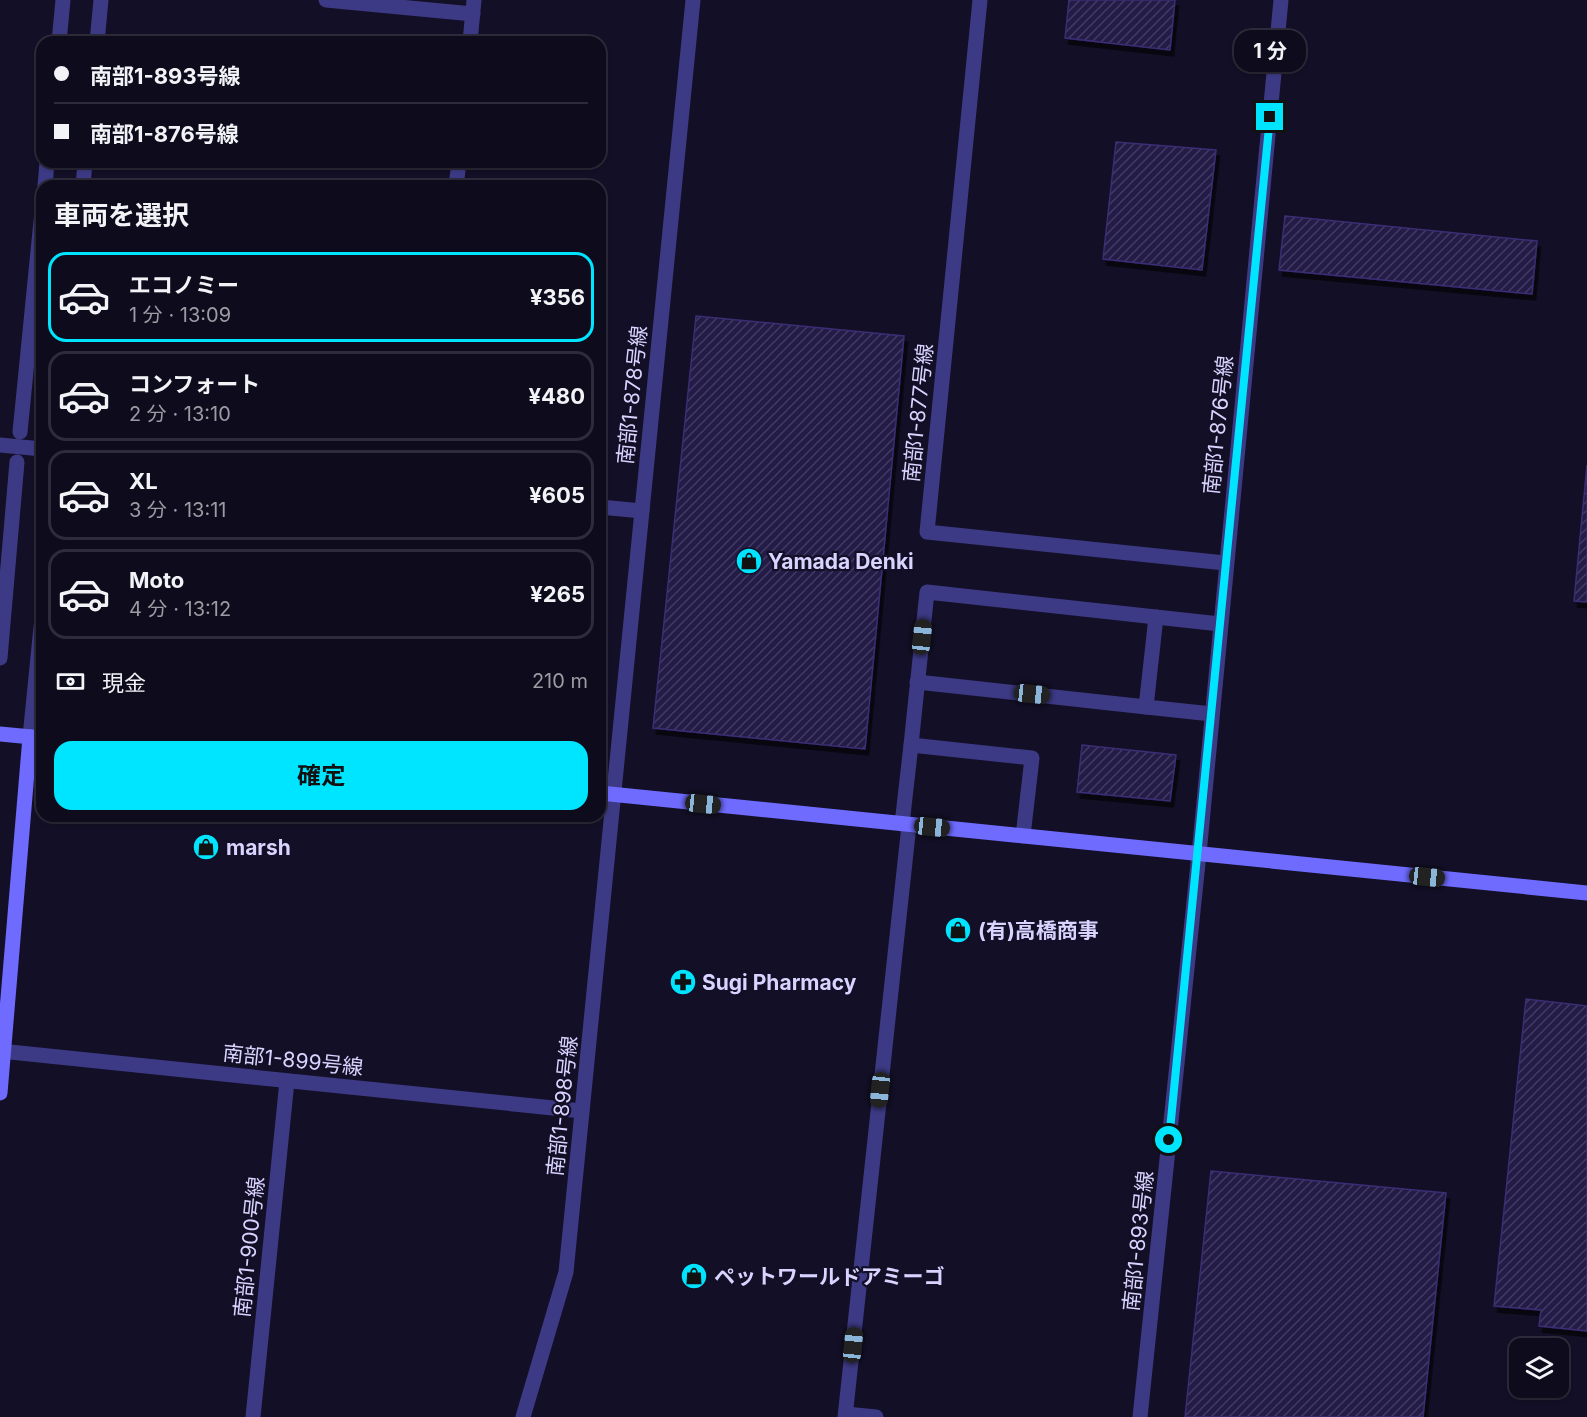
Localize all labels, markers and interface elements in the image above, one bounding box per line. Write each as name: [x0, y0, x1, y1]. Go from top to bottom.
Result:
callout: 1 分: [1234, 30, 1306, 72]
text: 1 分: [1253, 39, 1287, 63]
text: 南部1-893号線: [90, 63, 241, 89]
route end: [1256, 103, 1283, 130]
text: 南部1-876号線: [90, 121, 239, 147]
text: 車両を選択: [54, 199, 189, 232]
icon: car: [57, 270, 111, 324]
text: エコノミー: [129, 272, 239, 298]
text: ¥356: [530, 284, 585, 310]
text: 1 分 · 13:09: [129, 303, 231, 327]
street label: 南部1-878号線: [612, 324, 652, 466]
street label: 南部1-877号線: [898, 342, 938, 484]
street label: 南部1-876号線: [1198, 354, 1238, 496]
icon: car: [57, 369, 111, 423]
text: コンフォート: [129, 371, 260, 397]
text: ¥480: [528, 383, 585, 409]
text: 2 分 · 13:10: [129, 402, 231, 426]
icon: car: [57, 468, 111, 522]
text: XL: [129, 468, 158, 494]
text: ¥605: [529, 482, 585, 508]
text: 3 分 · 13:11: [129, 498, 227, 522]
shop icon: Yamada Denki: [734, 546, 764, 576]
place label: Yamada Denki: [768, 549, 914, 574]
icon: car: [57, 567, 111, 621]
text: Moto: [129, 567, 184, 593]
text: ¥265: [530, 581, 585, 607]
text: 4 分 · 13:12: [129, 597, 231, 621]
car: [911, 618, 933, 656]
icon: cash: [54, 665, 87, 698]
text: 210 m: [532, 669, 588, 693]
text: 現金: [102, 670, 146, 696]
car: [1013, 683, 1051, 705]
button: 確定: [54, 741, 588, 810]
car: [684, 793, 722, 815]
car: [913, 816, 951, 838]
shop icon: marsh: [191, 832, 221, 862]
place label: marsh: [226, 835, 291, 860]
car: [1408, 866, 1446, 888]
shop icon: (有)高橋商事: [943, 915, 973, 945]
place label: (有)高橋商事: [978, 918, 1099, 943]
pharmacy icon: Sugi Pharmacy: [668, 967, 698, 997]
place label: Sugi Pharmacy: [702, 970, 857, 995]
street label: 南部1-898号線: [542, 1034, 582, 1178]
street label: 南部1-899号線: [221, 1040, 365, 1080]
car: [869, 1071, 891, 1109]
route start: [1155, 1126, 1182, 1153]
street label: 南部1-893号線: [1118, 1169, 1158, 1313]
street label: 南部1-900号線: [229, 1175, 269, 1319]
shop icon: ペットワールドアミーゴ: [679, 1261, 709, 1291]
place label: ペットワールドアミーゴ: [714, 1264, 945, 1289]
car: [842, 1326, 864, 1364]
map controls: [1509, 1338, 1569, 1398]
button: layers: [1509, 1338, 1569, 1398]

